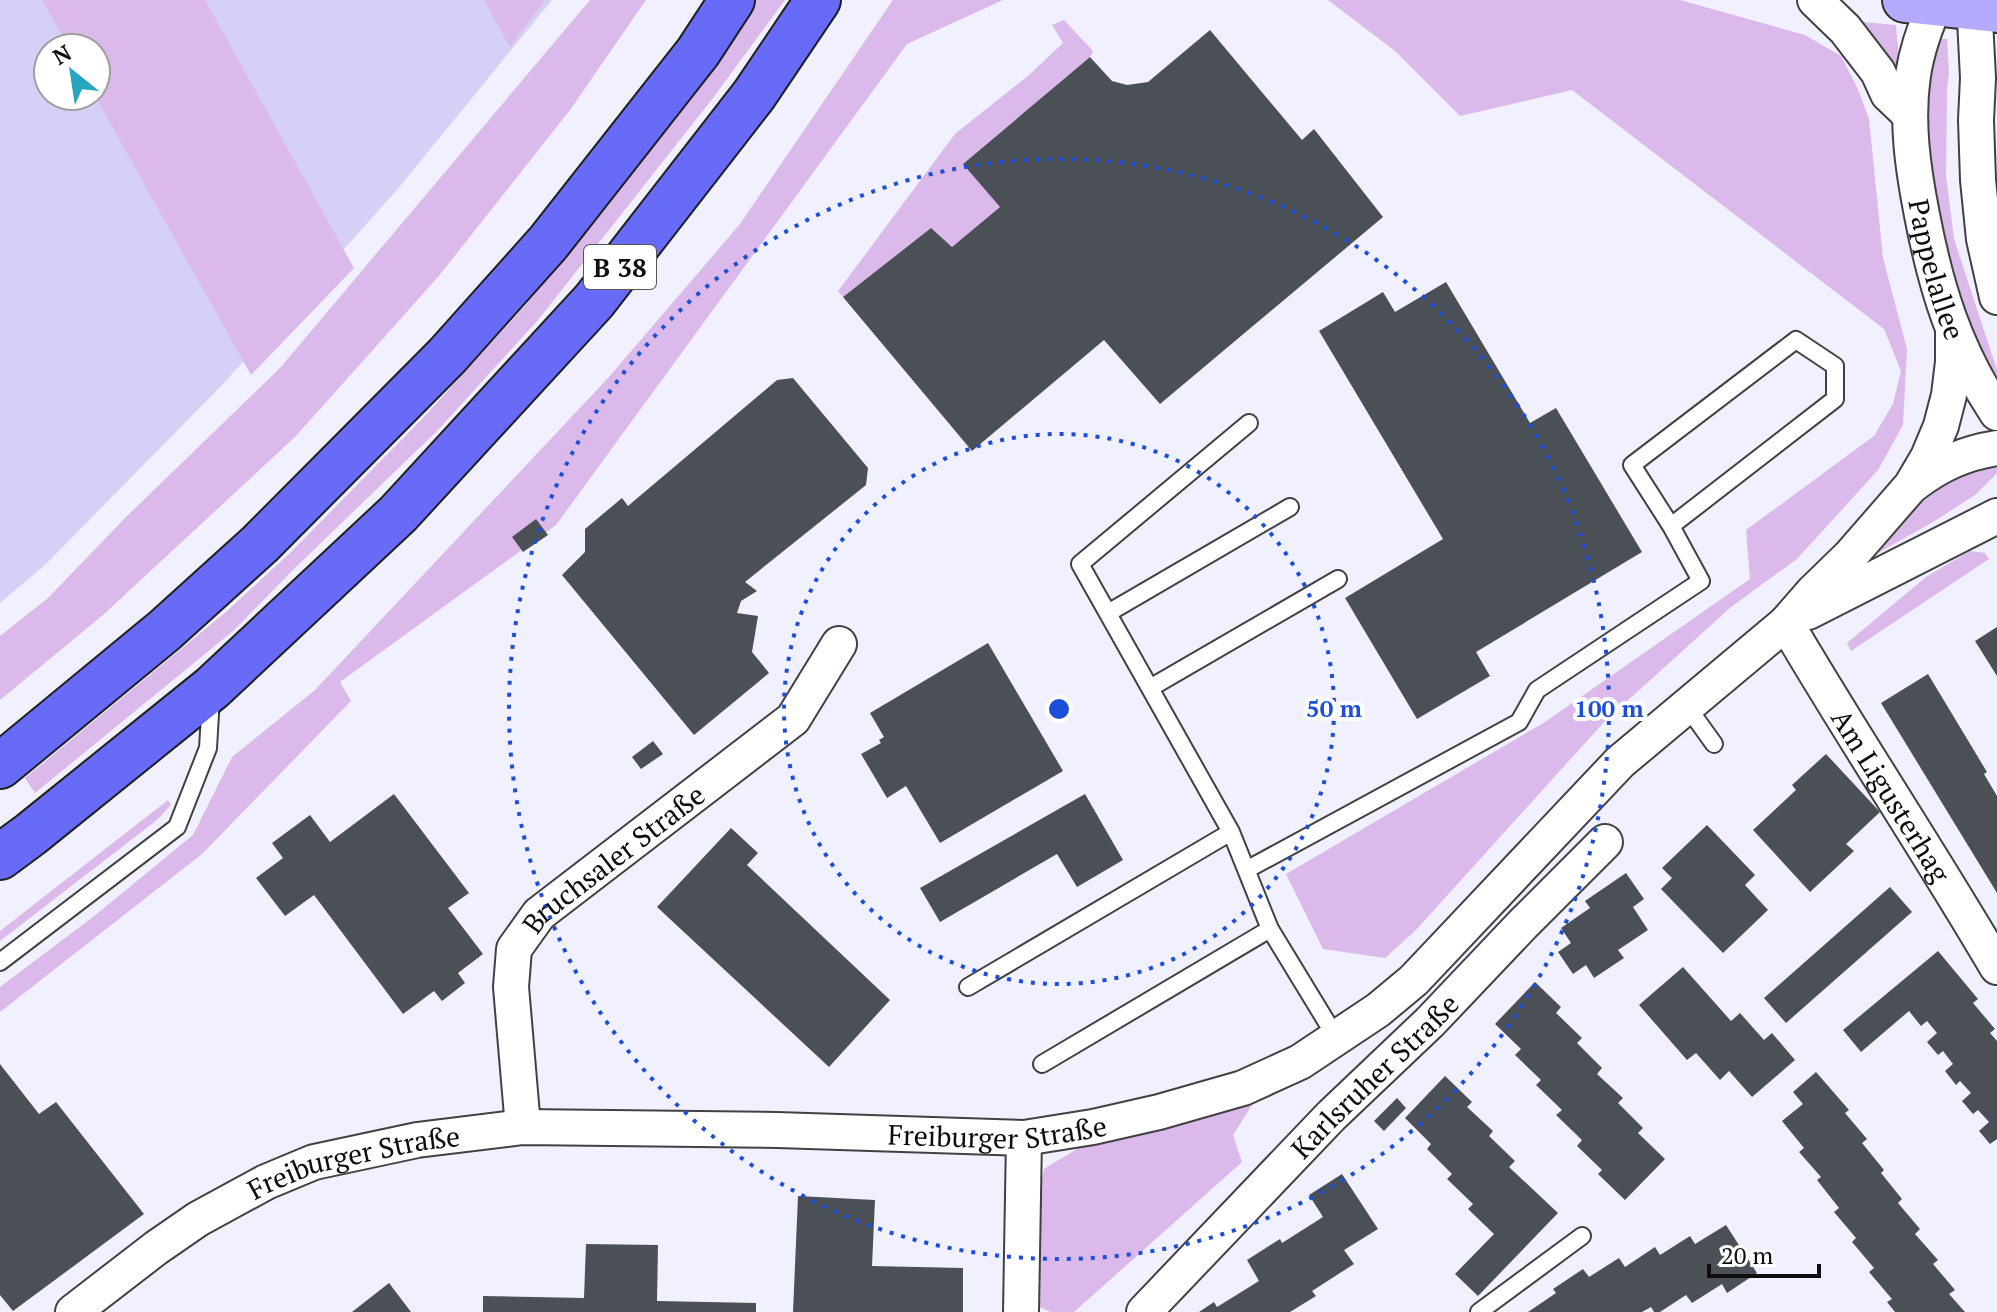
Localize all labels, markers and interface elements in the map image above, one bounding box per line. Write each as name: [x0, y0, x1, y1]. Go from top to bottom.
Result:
north arrow: [32, 32, 112, 112]
text: N: [47, 37, 76, 71]
street label: Pappelallee: [1901, 196, 1974, 345]
road number: B 38: [584, 245, 656, 289]
text: 50 m: [1306, 692, 1362, 724]
text: 100 m: [1574, 692, 1644, 724]
centre of rings: [1045, 695, 1073, 723]
street label: Am Ligusterhag: [1824, 702, 1960, 890]
street label: Bruchsaler Straße: [513, 775, 712, 940]
street label: Karlsruher Straße: [1282, 985, 1466, 1166]
street label: Freiburger Straße: [887, 1106, 1110, 1157]
street label: Freiburger Straße: [241, 1116, 462, 1207]
scale bar: [1709, 1228, 1819, 1278]
text: 20 m: [1721, 1239, 1773, 1271]

